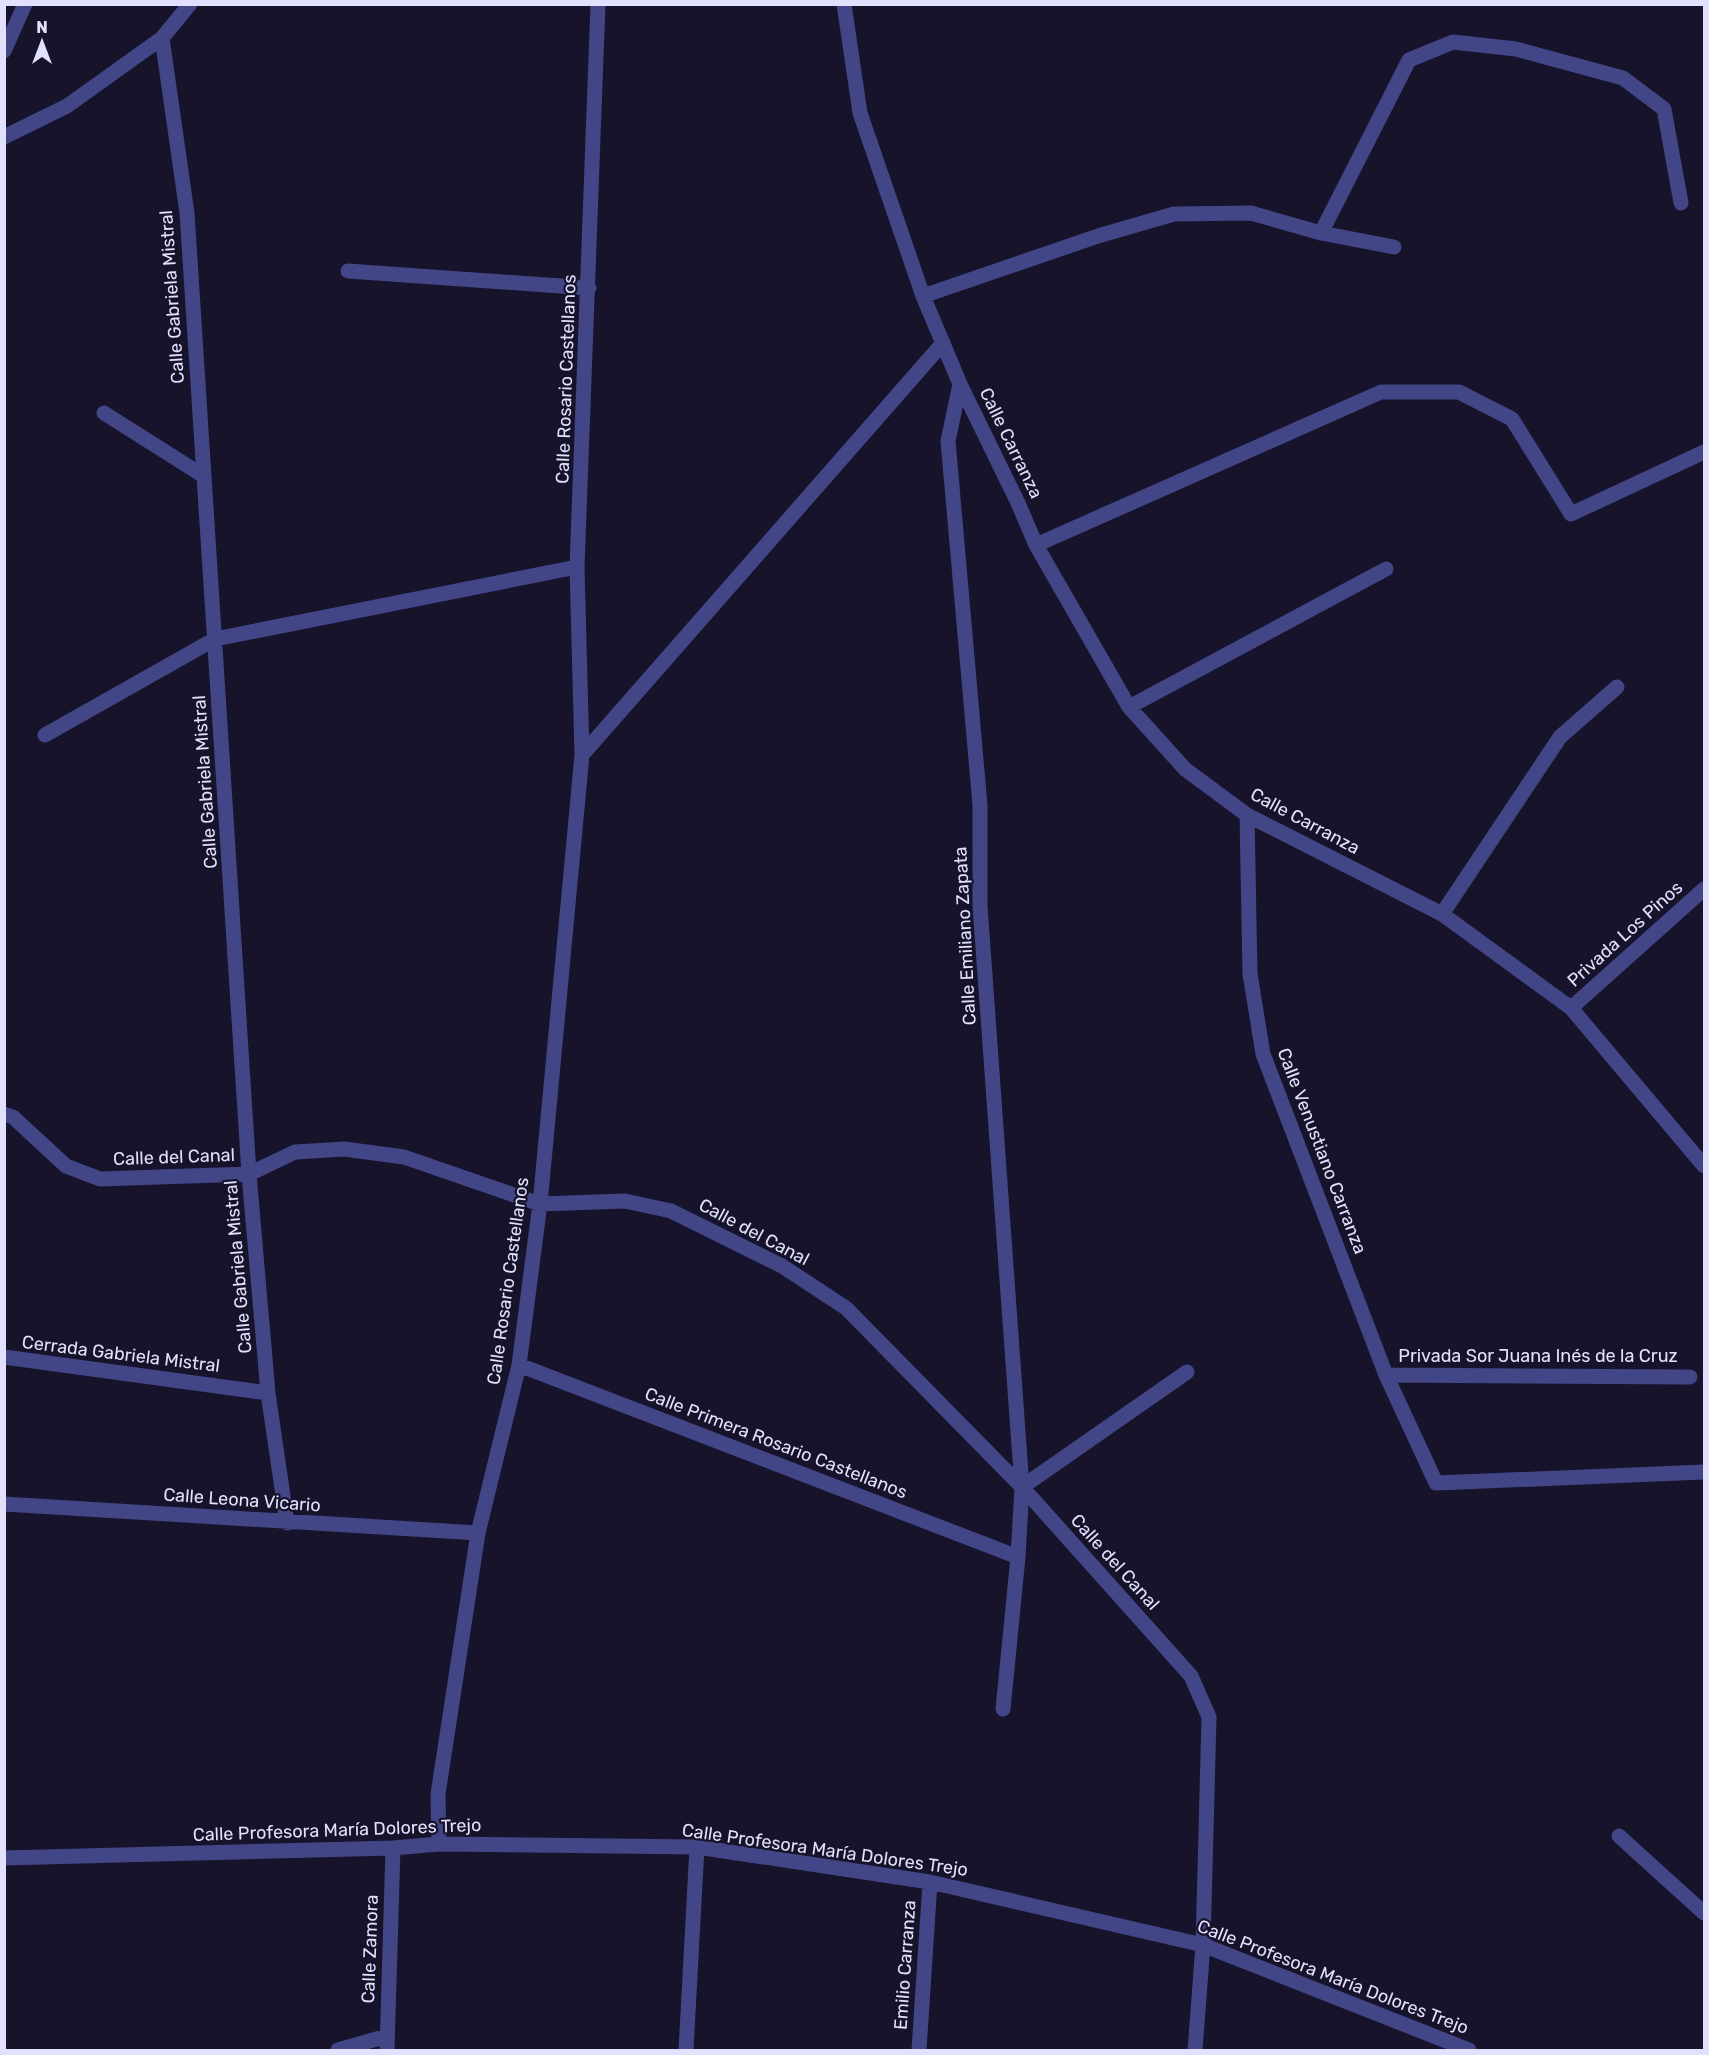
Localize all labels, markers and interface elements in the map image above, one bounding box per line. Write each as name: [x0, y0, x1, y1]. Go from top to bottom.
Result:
north arrow: [12, 12, 72, 72]
text: N: [36, 18, 48, 37]
street label: Calle Gabriela Mistral: [155, 209, 189, 385]
street label: Calle Rosario Castellanos: [551, 274, 581, 484]
street label: Calle Carranza: [975, 384, 1047, 502]
street label: Calle Gabriela Mistral: [188, 694, 222, 870]
street label: Calle Carranza: [1247, 783, 1363, 859]
street label: Calle Emiliano Zapata: [949, 846, 981, 1026]
street label: Privada Los Pinos: [1563, 876, 1687, 992]
street label: Calle Venustiano Carranza: [1273, 1045, 1371, 1257]
street label: Calle del Canal: [113, 1144, 235, 1170]
street label: Calle Rosario Castellanos: [483, 1176, 533, 1386]
street label: Calle Gabriela Mistral: [219, 1179, 257, 1355]
street label: Calle del Canal: [695, 1194, 813, 1270]
street label: Cerrada Gabriela Mistral: [21, 1331, 221, 1377]
street label: Privada Sor Juana Inés de la Cruz: [1398, 1345, 1678, 1367]
street label: Calle Primera Rosario Castellanos: [642, 1383, 910, 1503]
street label: Calle Leona Vicario: [163, 1484, 321, 1516]
street label: Calle del Canal: [1066, 1509, 1164, 1615]
street label: Calle Profesora María Dolores Trejo: [192, 1814, 482, 1846]
street label: Calle Profesora María Dolores Trejo: [681, 1819, 969, 1881]
street label: Calle Zamora: [357, 1894, 383, 2004]
street label: Emilio Carranza: [889, 1899, 921, 2031]
street label: Calle Profesora María Dolores Trejo: [1194, 1915, 1472, 2039]

